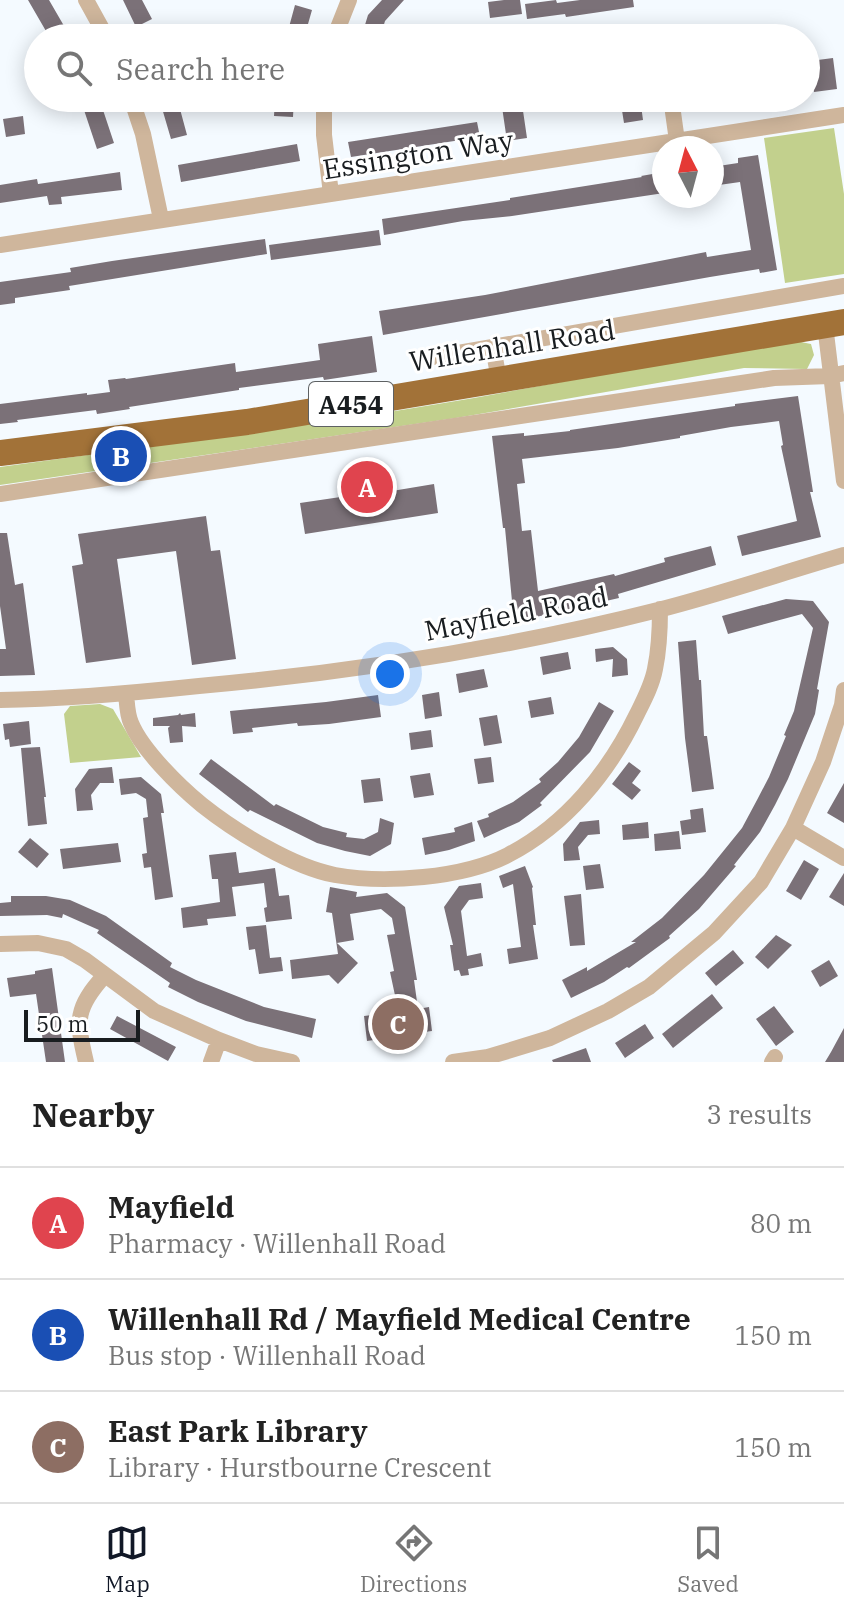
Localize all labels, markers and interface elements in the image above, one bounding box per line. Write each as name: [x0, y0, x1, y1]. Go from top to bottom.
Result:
search box: [24, 24, 820, 112]
icon: search: [52, 46, 96, 90]
text: Search here: [116, 49, 285, 88]
street label: Essington Way: [320, 121, 516, 187]
north arrow: [652, 136, 724, 208]
street label: Willenhall Road: [406, 310, 618, 380]
road number: A454: [309, 382, 393, 426]
pin: B: [95, 426, 147, 486]
pin: A: [341, 457, 393, 517]
street label: Mayfield Road: [421, 577, 611, 649]
your location: [370, 654, 410, 694]
pin: C: [372, 994, 424, 1054]
scale bar: [24, 1006, 140, 1042]
text: 50 m: [36, 1009, 88, 1038]
text: Nearby: [32, 1092, 154, 1136]
text: 3 results: [706, 1097, 812, 1131]
text: Mayfield: [108, 1187, 234, 1226]
text: A: [49, 1206, 67, 1240]
text: 80 m: [750, 1206, 812, 1240]
text: Pharmacy · Willenhall Road: [108, 1226, 446, 1260]
text: Willenhall Rd / Mayfield Medical Centre: [108, 1299, 691, 1338]
text: B: [49, 1318, 67, 1352]
text: 150 m: [734, 1318, 812, 1352]
text: Bus stop · Willenhall Road: [108, 1338, 426, 1372]
text: East Park Library: [108, 1411, 368, 1450]
text: C: [49, 1430, 67, 1464]
text: 150 m: [734, 1430, 812, 1464]
text: Library · Hurstbourne Crescent: [108, 1450, 492, 1484]
tab: Map: [105, 1521, 150, 1598]
tab: Directions: [360, 1521, 467, 1598]
tab: Saved: [677, 1521, 739, 1598]

